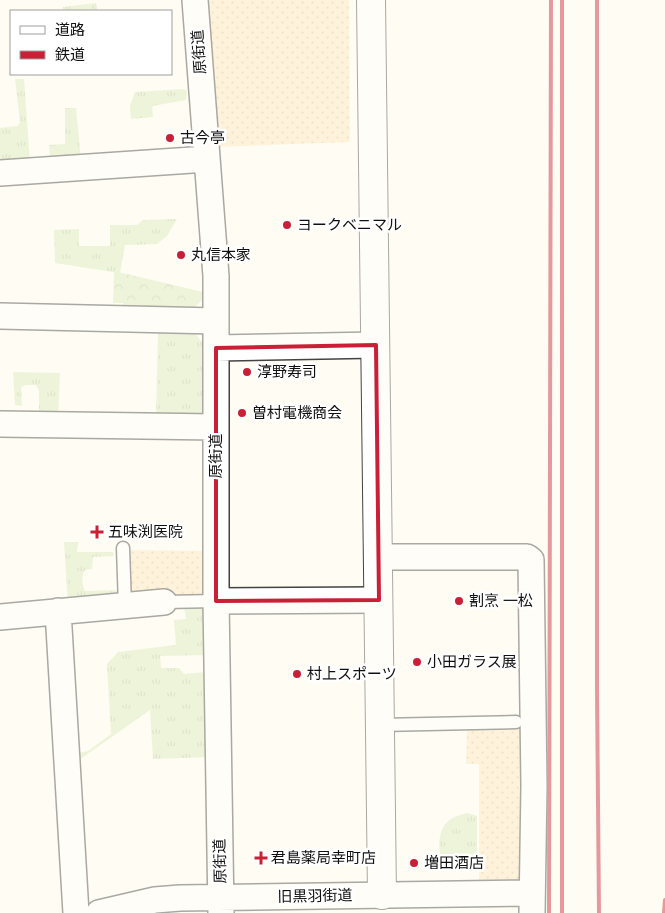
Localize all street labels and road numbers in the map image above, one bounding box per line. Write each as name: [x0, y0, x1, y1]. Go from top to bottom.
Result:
street label: 原街道: [186, 29, 210, 75]
street label: 原街道: [205, 433, 225, 479]
street label: 原街道: [209, 838, 229, 884]
street label: 旧黒羽街道: [277, 884, 353, 906]

